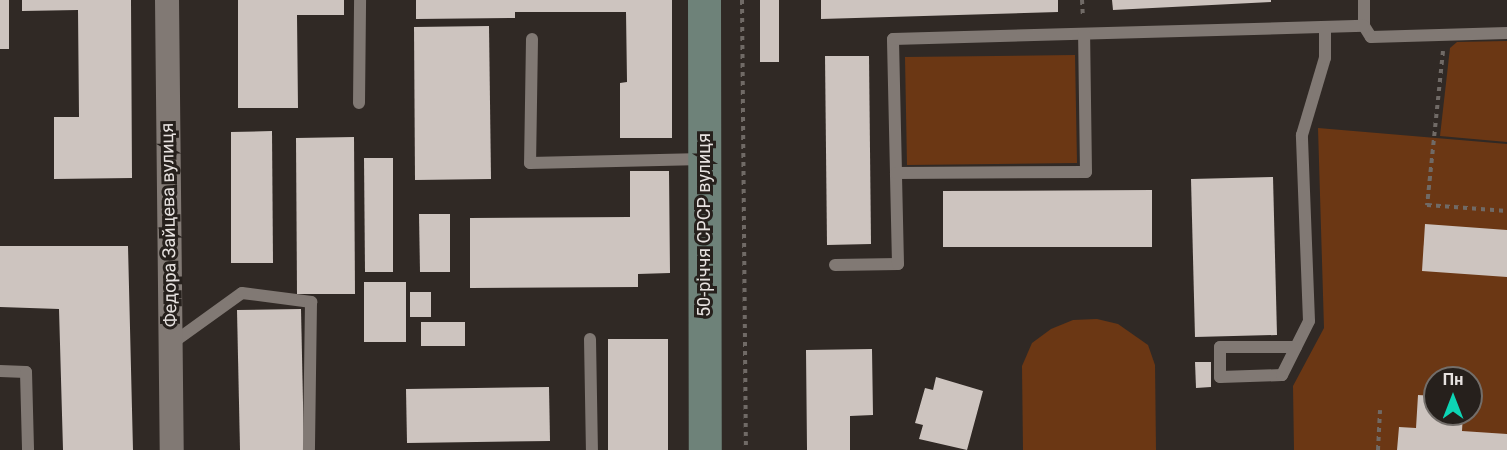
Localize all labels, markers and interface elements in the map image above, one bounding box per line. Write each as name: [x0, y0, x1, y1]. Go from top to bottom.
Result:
street label: Федора Зайцева вулиця: [156, 123, 182, 327]
street label: 50-річчя СРСР вулиця: [693, 133, 715, 317]
north arrow: [1423, 366, 1483, 426]
text: Пн: [1443, 370, 1463, 389]

